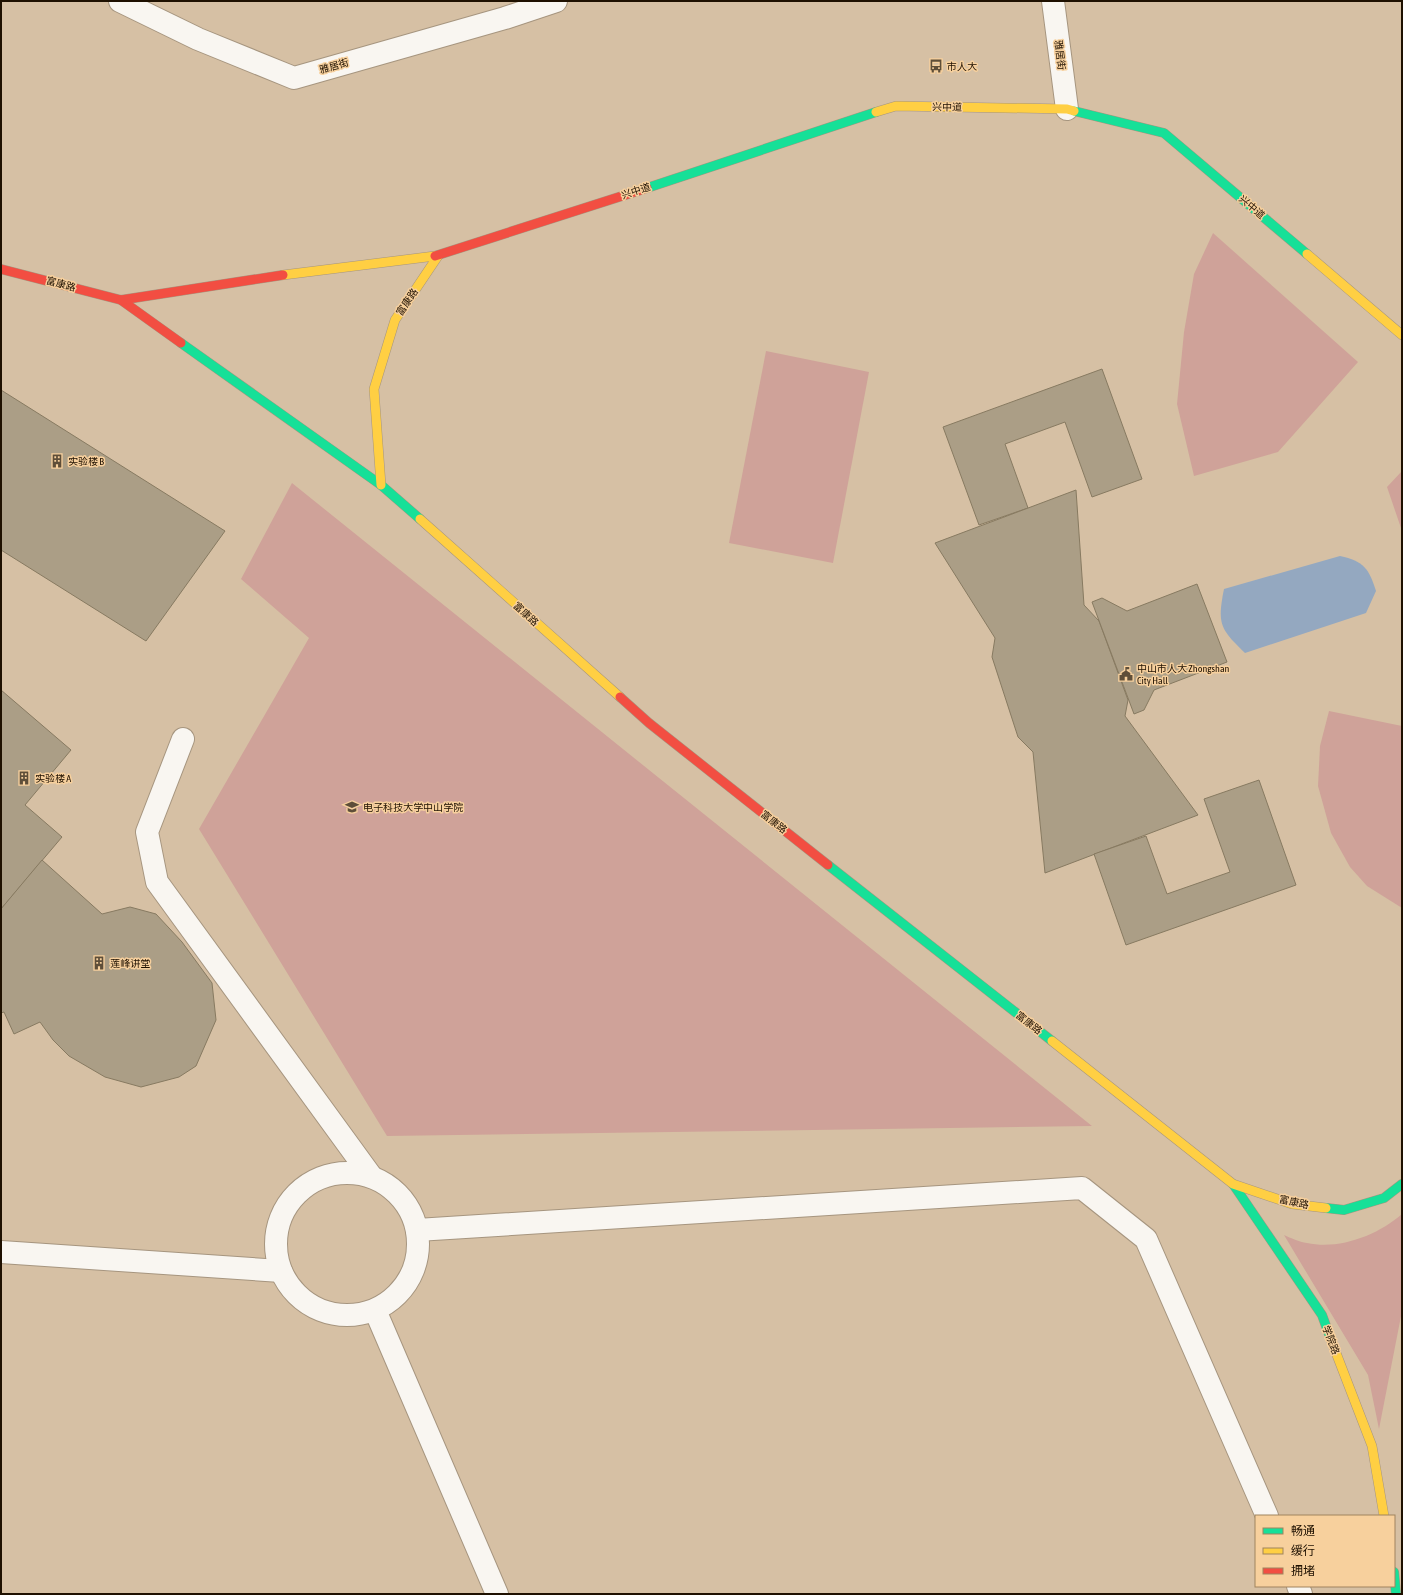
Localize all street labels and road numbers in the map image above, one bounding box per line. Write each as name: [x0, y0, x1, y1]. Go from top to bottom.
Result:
street label: 雅居街: [1053, 39, 1067, 71]
street label: 雅居街: [318, 57, 350, 75]
street label: 兴中道: [932, 101, 962, 113]
street label: 兴中道: [620, 181, 652, 201]
street label: 兴中道: [1237, 193, 1267, 221]
street label: 富康路: [45, 275, 77, 293]
street label: 富康路: [394, 286, 420, 318]
street label: 富康路: [511, 600, 541, 628]
street label: 富康路: [759, 808, 789, 836]
street label: 富康路: [1014, 1009, 1044, 1037]
street label: 富康路: [1278, 1194, 1310, 1210]
street label: 学院路: [1320, 1324, 1342, 1356]

